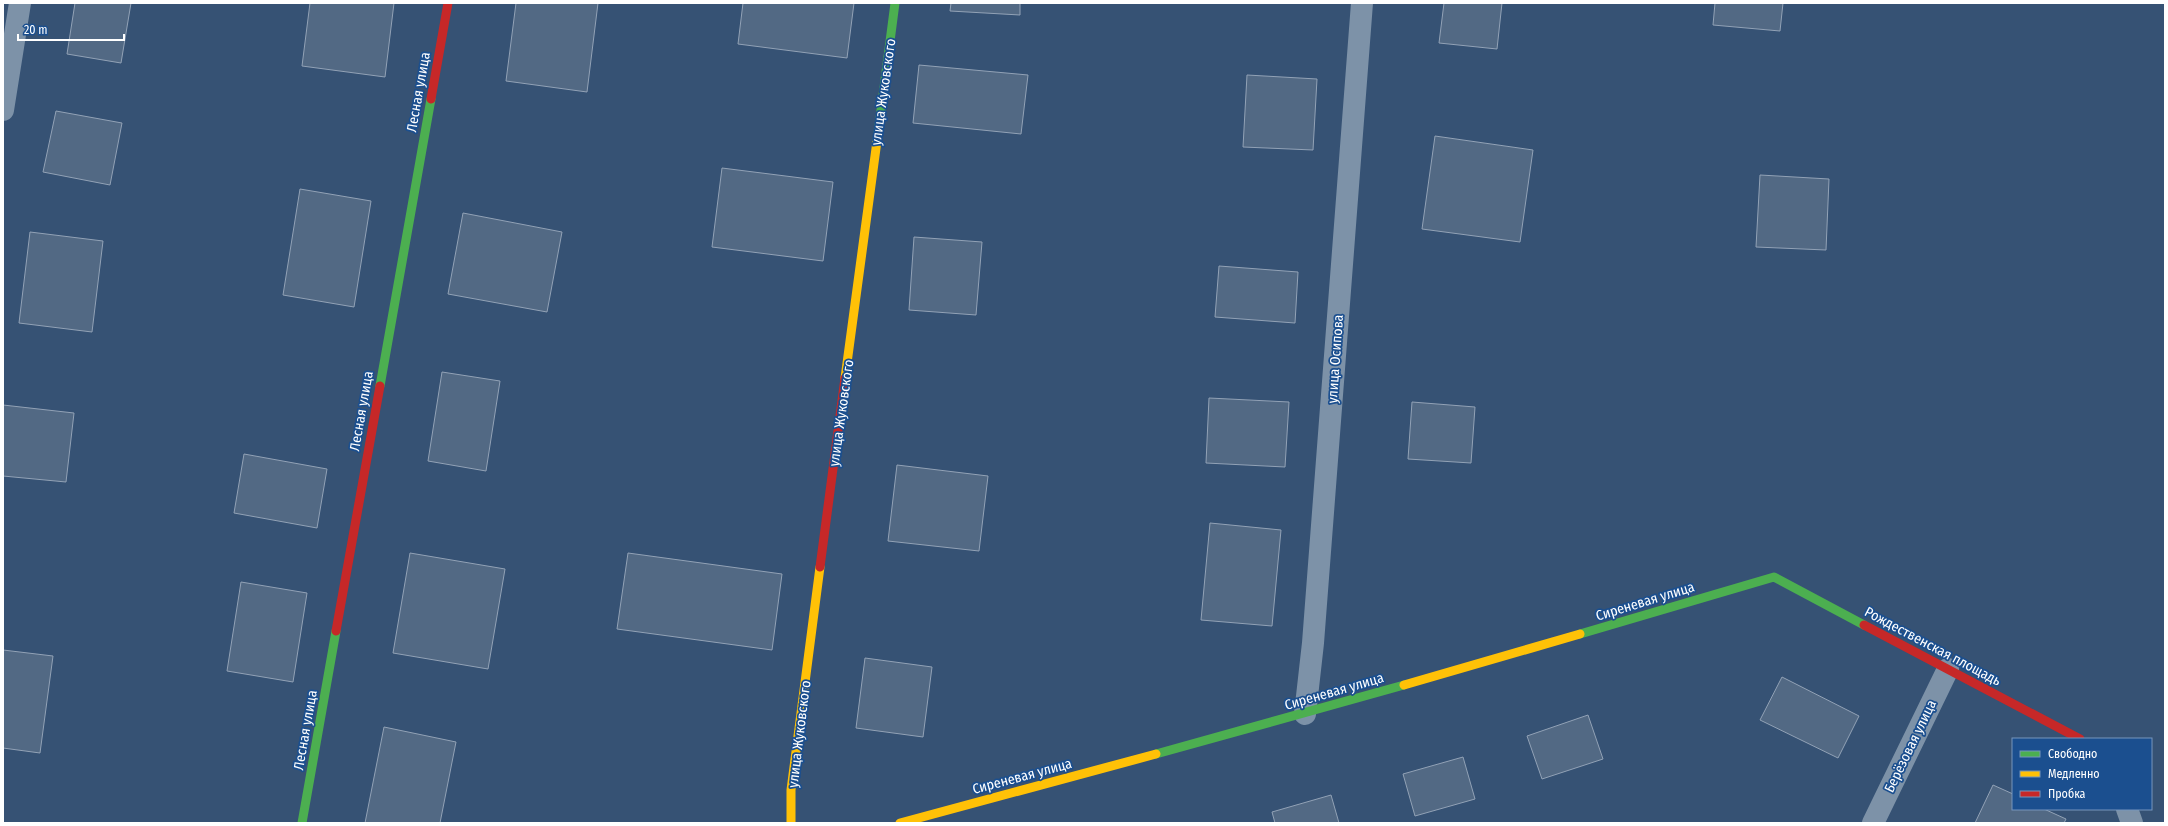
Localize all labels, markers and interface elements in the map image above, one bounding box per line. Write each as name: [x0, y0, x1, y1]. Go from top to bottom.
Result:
scale bar: [18, 16, 124, 42]
text: 20 m: [24, 23, 48, 37]
street label: улица Жуковского: [868, 37, 899, 147]
street label: Лесная улица: [403, 51, 434, 133]
street label: улица Осипова: [1324, 314, 1347, 404]
street label: улица Жуковского: [826, 358, 857, 468]
street label: Лесная улица: [346, 370, 377, 452]
street label: Сиреневая улица: [1594, 578, 1697, 625]
street label: Рождественская площадь: [1862, 603, 2004, 690]
street label: Сиреневая улица: [1283, 669, 1386, 714]
street label: улица Жуковского: [784, 679, 815, 789]
street label: Лесная улица: [290, 689, 321, 771]
street label: Берёзовая улица: [1881, 697, 1940, 795]
legend: [2012, 738, 2152, 810]
text: Свободно: [2048, 747, 2097, 761]
street label: Сиреневая улица: [971, 755, 1074, 798]
text: Медленно: [2048, 767, 2100, 781]
text: Пробка: [2048, 787, 2086, 801]

